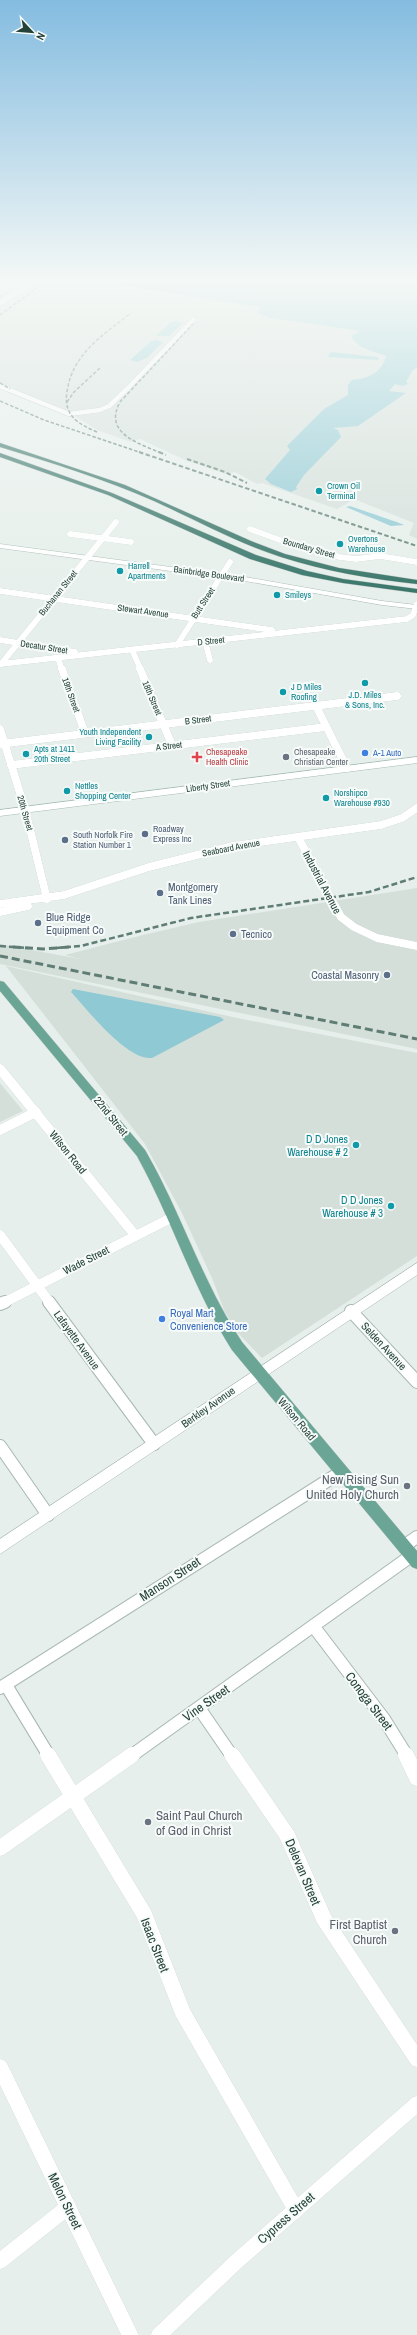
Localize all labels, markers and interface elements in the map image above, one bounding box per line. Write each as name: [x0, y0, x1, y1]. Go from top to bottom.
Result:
north arrow: [12, 12, 52, 52]
text: N: [33, 30, 49, 42]
place label: Crown Oil Terminal: [327, 480, 360, 502]
marker: Crown Oil Terminal: [314, 486, 324, 496]
place label: Overtons Warehouse: [348, 533, 385, 555]
street label: Boundary Street: [282, 535, 336, 561]
marker: Overtons Warehouse: [335, 539, 345, 549]
place label: Harrell Apartments: [127, 560, 166, 582]
street label: Bainbridge Boulevard: [173, 563, 245, 585]
marker: Harrell Apartments: [115, 566, 125, 576]
street label: Buchanan Street: [36, 568, 80, 618]
street label: Butt Street: [188, 585, 218, 621]
place label: Smileys: [285, 589, 312, 601]
marker: Smileys: [272, 590, 282, 600]
street label: Stewart Avenue: [117, 601, 169, 621]
street label: D Street: [197, 634, 225, 648]
street label: Decatur Street: [20, 637, 68, 657]
street label: 19th Street: [59, 676, 83, 714]
marker: J.D. Miles & Sons, Inc.: [360, 678, 370, 688]
street label: 18th Street: [139, 679, 165, 717]
place label: J D Miles Roofing: [291, 681, 322, 703]
marker: J D Miles Roofing: [278, 687, 288, 697]
place label: J.D. Miles & Sons, Inc.: [345, 689, 385, 711]
street label: B Street: [184, 712, 212, 728]
place label: Youth Independent Living Facility: [79, 726, 141, 748]
marker: Youth Independent Living Facility: [144, 732, 154, 742]
street label: A Street: [154, 738, 183, 754]
place label: Apts at 1411 20th Street: [33, 743, 75, 765]
place label: Chesapeake Health Clinic: [206, 746, 249, 768]
place label: Chesapeake Christian Center: [294, 746, 349, 768]
place label: A-1 Auto: [372, 747, 401, 759]
marker: A-1 Auto: [360, 748, 370, 758]
marker: Apts at 1411 20th Street: [21, 749, 31, 759]
marker: Chesapeake Health Clinic: [191, 751, 203, 763]
marker: Chesapeake Christian Center: [281, 752, 291, 762]
street label: Liberty Street: [185, 777, 231, 795]
place label: Nettles Shopping Center: [75, 780, 131, 802]
marker: Nettles Shopping Center: [62, 786, 72, 796]
place label: Norshipco Warehouse #930: [334, 787, 390, 809]
marker: Norshipco Warehouse #930: [321, 793, 331, 803]
street label: 20th Street: [14, 794, 36, 832]
place label: Roadway Express Inc: [153, 823, 192, 845]
place label: South Norfolk Fire Station Number 1: [73, 829, 133, 851]
marker: Roadway Express Inc: [140, 829, 150, 839]
marker: South Norfolk Fire Station Number 1: [60, 835, 70, 845]
street label: Seaboard Avenue: [201, 837, 261, 859]
street label: Industrial Avenue: [299, 848, 345, 916]
place label: Montgomery Tank Lines: [168, 880, 219, 907]
marker: Montgomery Tank Lines: [155, 888, 165, 898]
place label: Blue Ridge Equipment Co: [46, 910, 104, 937]
marker: Blue Ridge Equipment Co: [33, 918, 43, 928]
place label: Tecnico: [241, 927, 272, 941]
marker: Tecnico: [228, 929, 238, 939]
place label: Coastal Masonry: [311, 968, 379, 982]
marker: Coastal Masonry: [382, 970, 392, 980]
street label: 22nd Street: [91, 1093, 131, 1139]
street label: Wilson Road: [46, 1128, 90, 1176]
place label: D D Jones Warehouse # 2: [287, 1132, 348, 1159]
marker: D D Jones Warehouse # 2: [351, 1140, 361, 1150]
place label: D D Jones Warehouse # 3: [322, 1193, 383, 1220]
marker: D D Jones Warehouse # 3: [386, 1201, 396, 1211]
street label: Wade Street: [61, 1242, 112, 1278]
place label: Royal Mart Convenience Store: [170, 1306, 247, 1333]
street label: Lafayette Avenue: [51, 1308, 103, 1372]
marker: Royal Mart Convenience Store: [157, 1314, 167, 1324]
street label: Selden Avenue: [358, 1319, 410, 1373]
street label: Berkley Avenue: [178, 1383, 238, 1431]
street label: Wilson Road: [275, 1395, 319, 1443]
place label: New Rising Sun United Holy Church: [306, 1471, 399, 1503]
marker: New Rising Sun United Holy Church: [402, 1481, 412, 1491]
street label: Manson Street: [136, 1553, 204, 1605]
street label: Conoga Street: [342, 1668, 396, 1734]
street label: Vine Street: [179, 1681, 233, 1725]
place label: Saint Paul Church of God in Christ: [156, 1807, 243, 1839]
marker: Saint Paul Church of God in Christ: [143, 1817, 153, 1827]
street label: Delevan Street: [281, 1836, 325, 1908]
street label: Isaac Street: [137, 1915, 173, 1975]
place label: First Baptist Church: [330, 1916, 387, 1948]
marker: First Baptist Church: [390, 1926, 400, 1936]
street label: Melon Street: [44, 2170, 86, 2232]
street label: Cypress Street: [254, 2188, 318, 2248]

